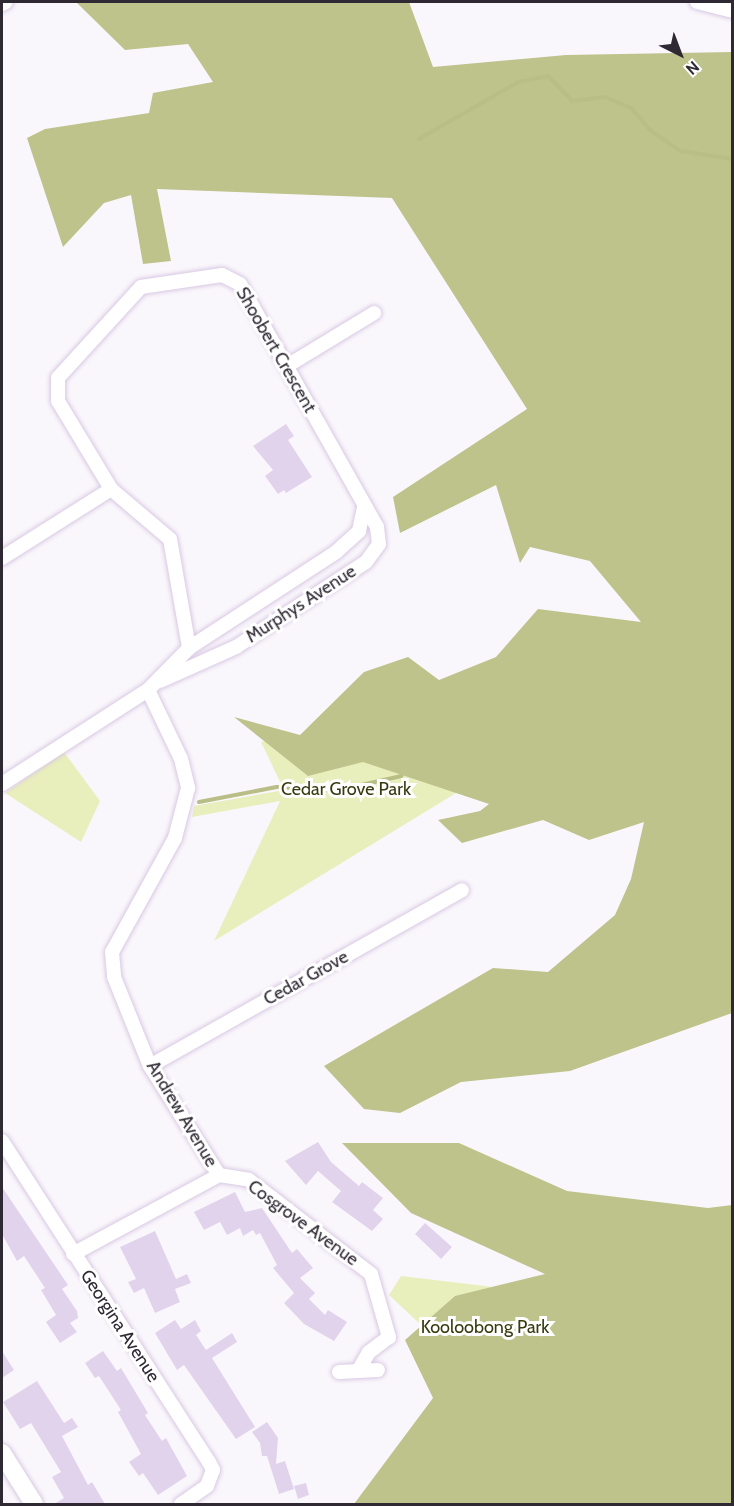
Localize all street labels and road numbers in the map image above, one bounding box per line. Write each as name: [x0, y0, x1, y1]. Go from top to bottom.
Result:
street label: Shoobert Crescent: [231, 283, 321, 417]
street label: Murphys Avenue: [242, 560, 360, 648]
street label: Cedar Grove: [260, 946, 352, 1010]
street label: Andrew Avenue: [142, 1057, 222, 1171]
street label: Cosgrove Avenue: [244, 1176, 362, 1270]
street label: Georgina Avenue: [76, 1266, 164, 1386]

